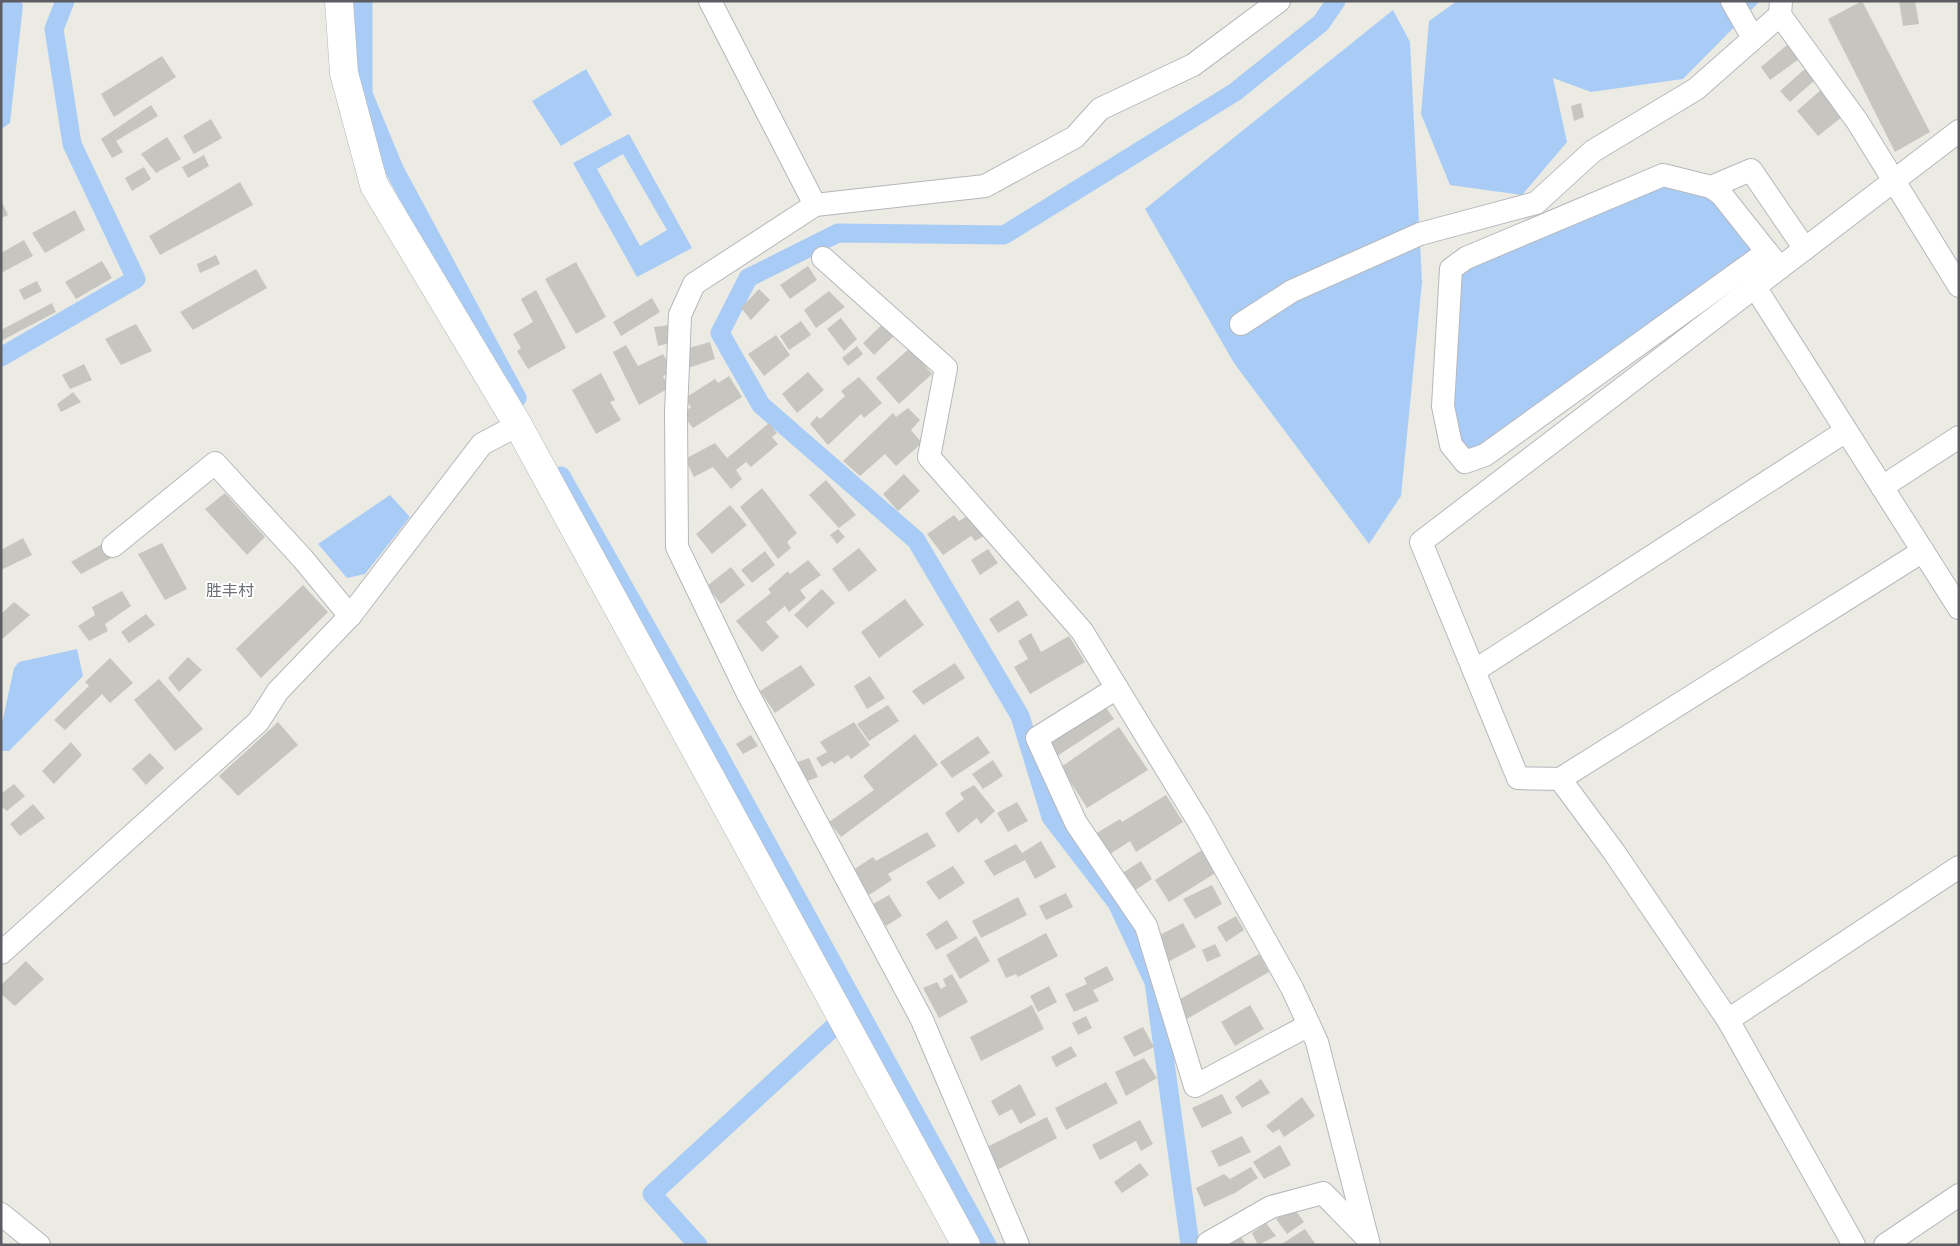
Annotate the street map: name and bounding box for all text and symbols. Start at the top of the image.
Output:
district label: 胜丰村 [206,581,254,600]

